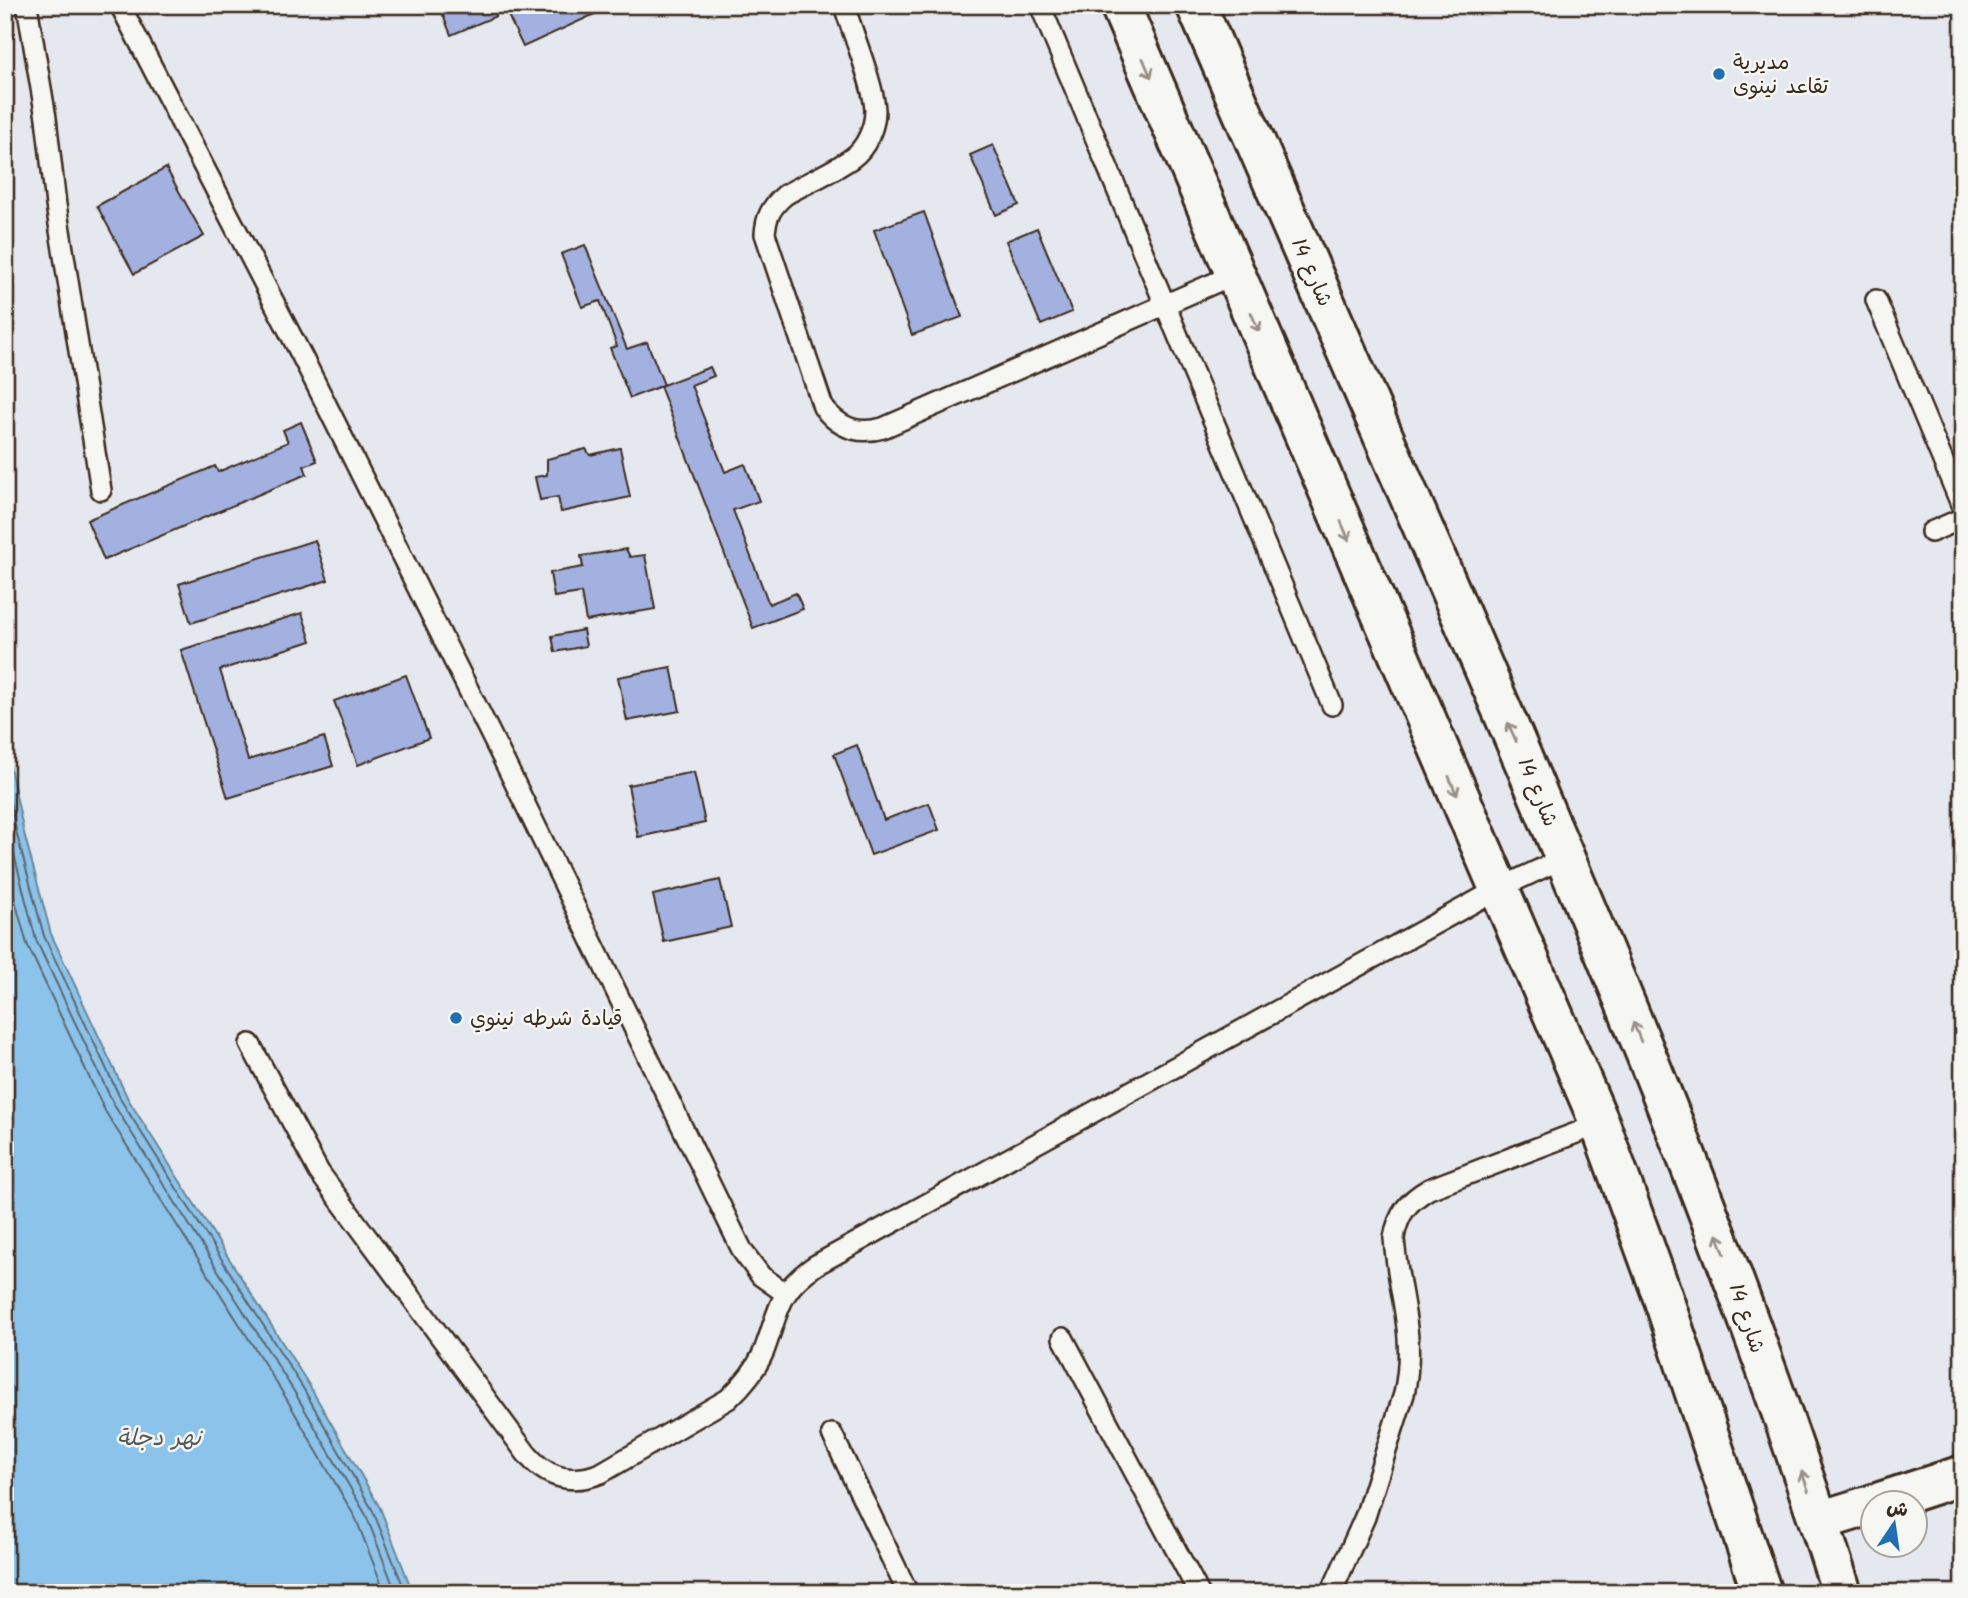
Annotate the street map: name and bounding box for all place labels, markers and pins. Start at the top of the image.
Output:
place label: مديرية تقاعد نينوى [1733,47,1829,104]
marker: مديرية تقاعد نينوى [1711,66,1727,82]
place label: قيادة شرطه نينوي [470,1003,622,1036]
marker: قيادة شرطه نينوي [448,1010,464,1026]

